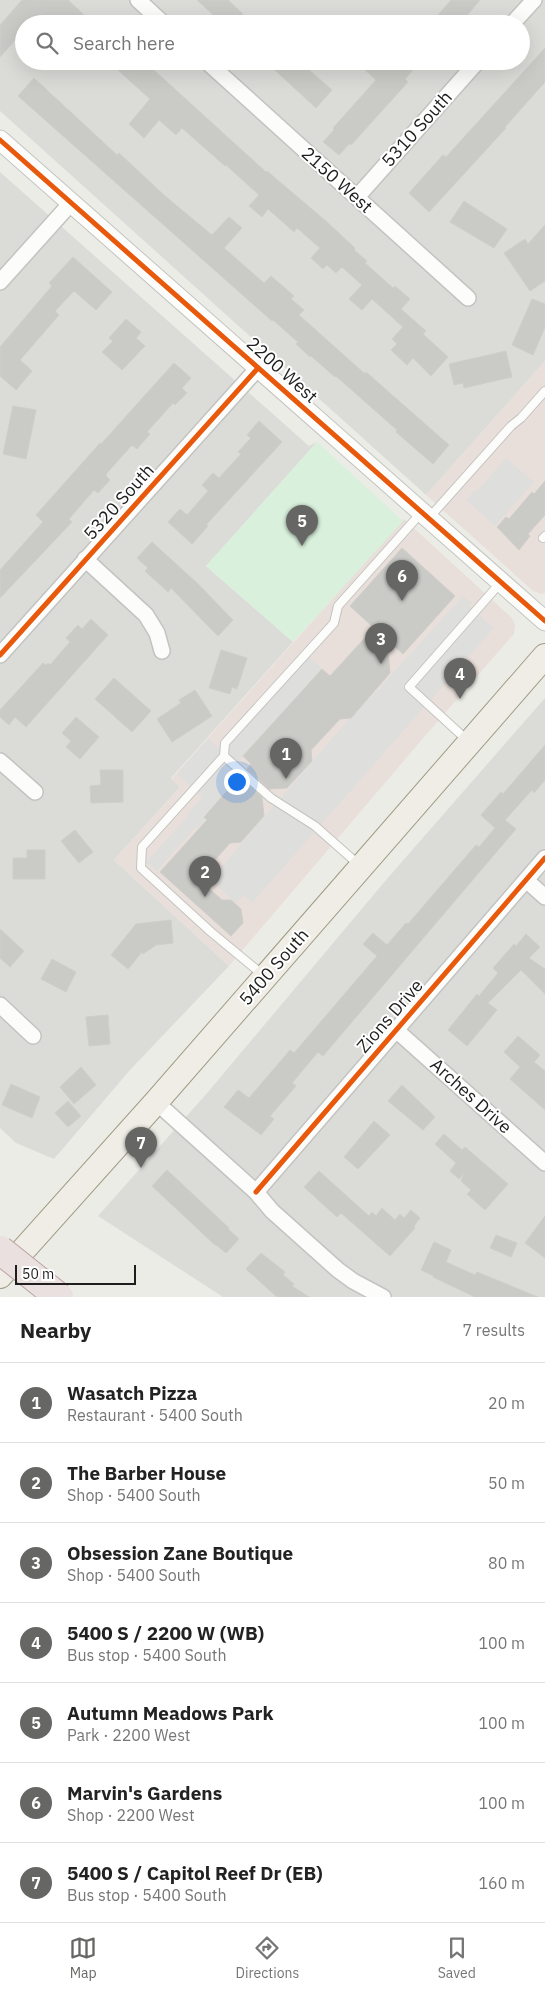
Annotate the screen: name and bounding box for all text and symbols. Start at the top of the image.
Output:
search box [15,15,530,70]
icon: search [33,29,61,57]
text: Search here [73,31,175,55]
street label: 5310 South [376,86,457,172]
street label: 2150 West [297,142,378,218]
street label: 2200 West [242,332,323,408]
street label: 5320 South [78,459,159,545]
pin: 5 [286,505,318,546]
pin: 6 [386,560,418,601]
pin: 3 [365,623,397,664]
pin: 4 [444,658,476,699]
pin: 1 [270,738,302,779]
your location [224,769,250,795]
pin: 2 [189,856,221,897]
street label: 5400 South [234,923,313,1010]
street label: Zions Drive [351,974,428,1057]
street label: Arches Drive [426,1053,517,1138]
pin: 7 [125,1127,157,1168]
scale bar [15,1262,136,1285]
text: 50 m [22,1265,54,1283]
text: Nearby [20,1316,91,1344]
text: 7 results [462,1320,525,1340]
text: Wasatch Pizza [67,1381,197,1405]
text: 1 [31,1393,41,1413]
text: 20 m [488,1393,525,1413]
text: Restaurant · 5400 South [67,1405,243,1425]
text: The Barber House [67,1461,226,1485]
text: 2 [31,1473,41,1493]
text: 50 m [488,1473,525,1493]
text: Shop · 5400 South [67,1485,201,1505]
text: Obsession Zane Boutique [67,1541,293,1565]
text: 3 [31,1553,41,1573]
text: 80 m [488,1553,525,1573]
text: Shop · 5400 South [67,1565,201,1585]
text: 5400 S / 2200 W (WB) [67,1621,264,1645]
text: 4 [31,1633,41,1653]
text: 100 m [478,1633,525,1653]
text: Bus stop · 5400 South [67,1645,227,1665]
text: Autumn Meadows Park [67,1701,273,1725]
text: 5 [31,1713,41,1733]
text: 100 m [478,1713,525,1733]
text: Park · 2200 West [67,1725,190,1745]
text: Marvin's Gardens [67,1781,222,1805]
text: 6 [31,1793,41,1813]
text: 100 m [478,1793,525,1813]
text: Shop · 2200 West [67,1805,195,1825]
text: 5400 S / Capitol Reef Dr (EB) [67,1861,323,1885]
text: 7 [31,1873,41,1893]
text: 160 m [478,1873,525,1893]
text: Bus stop · 5400 South [67,1885,227,1905]
tab: Map [69,1934,97,1982]
tab: Directions [236,1934,299,1982]
tab: Saved [438,1934,476,1982]

